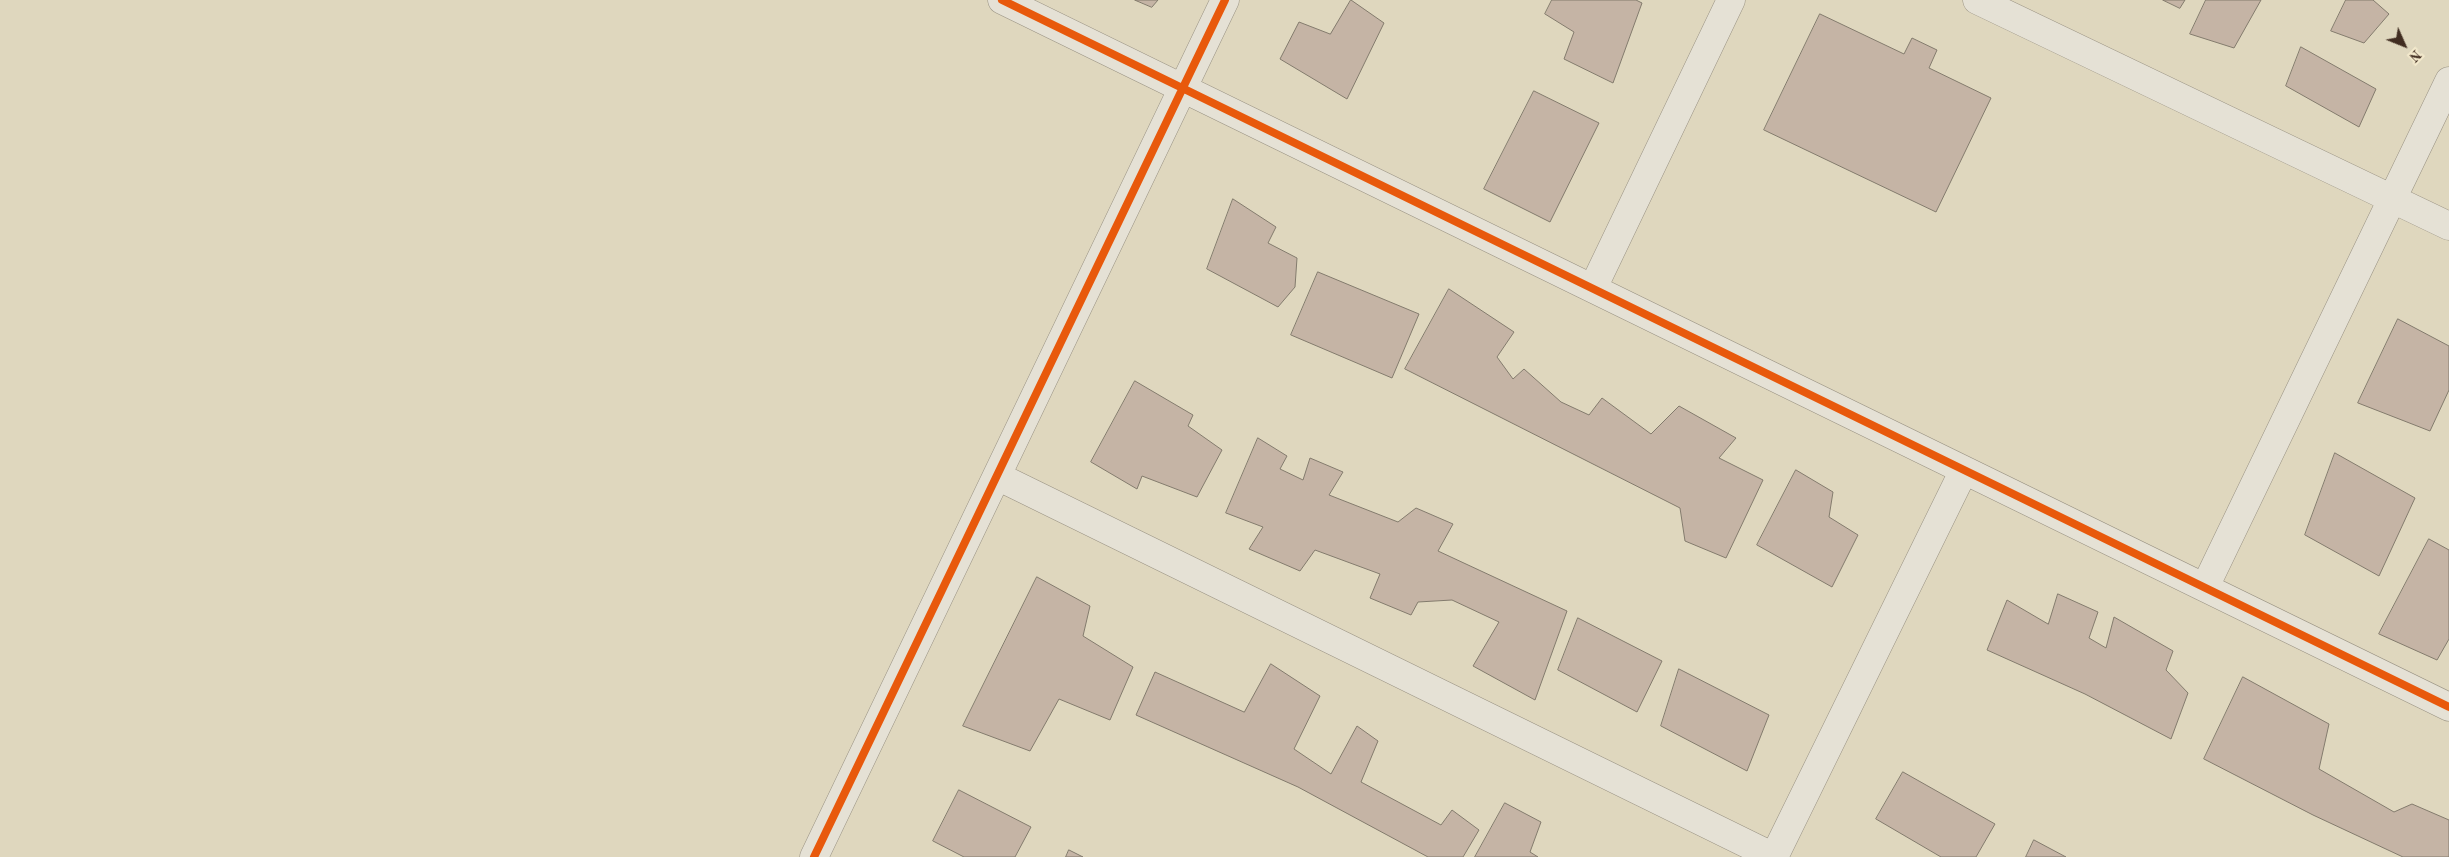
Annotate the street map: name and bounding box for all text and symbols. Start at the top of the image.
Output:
north arrow [2379,20,2429,70]
text: N [2406,47,2424,64]

